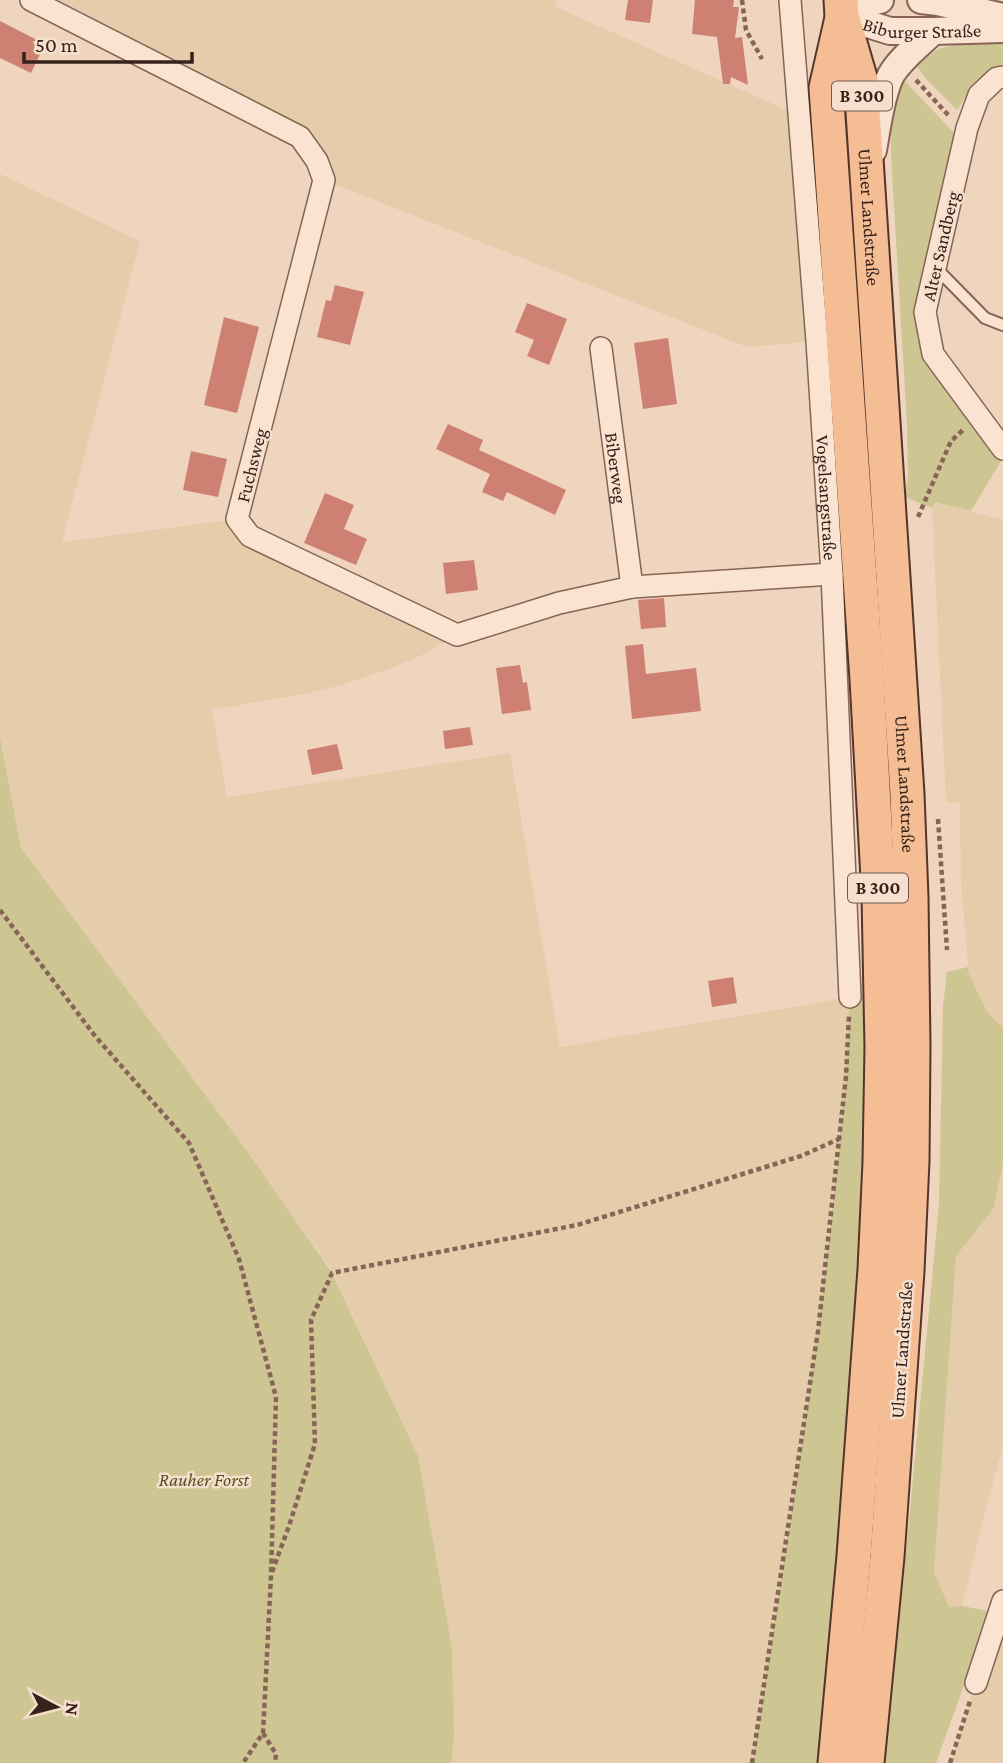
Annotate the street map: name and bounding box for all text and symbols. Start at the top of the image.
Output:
street label: Biburger Straße [860,13,981,42]
scale bar [24,21,192,65]
text: 50 m [35,33,78,57]
road number: B 300 [832,82,892,110]
street label: Ulmer Landstraße [854,148,884,286]
street label: Alter Sandberg [918,189,963,303]
street label: Fuchsweg [232,426,271,504]
street label: Biberweg [601,431,631,505]
street label: Vogelsangstraße [812,434,841,561]
street label: Ulmer Landstraße [891,714,919,853]
road number: B 300 [848,874,908,903]
street label: Ulmer Landstraße [886,1281,917,1419]
park label: Rauher Forst [159,1469,250,1490]
north arrow [21,1672,91,1742]
text: N [61,1701,84,1717]

